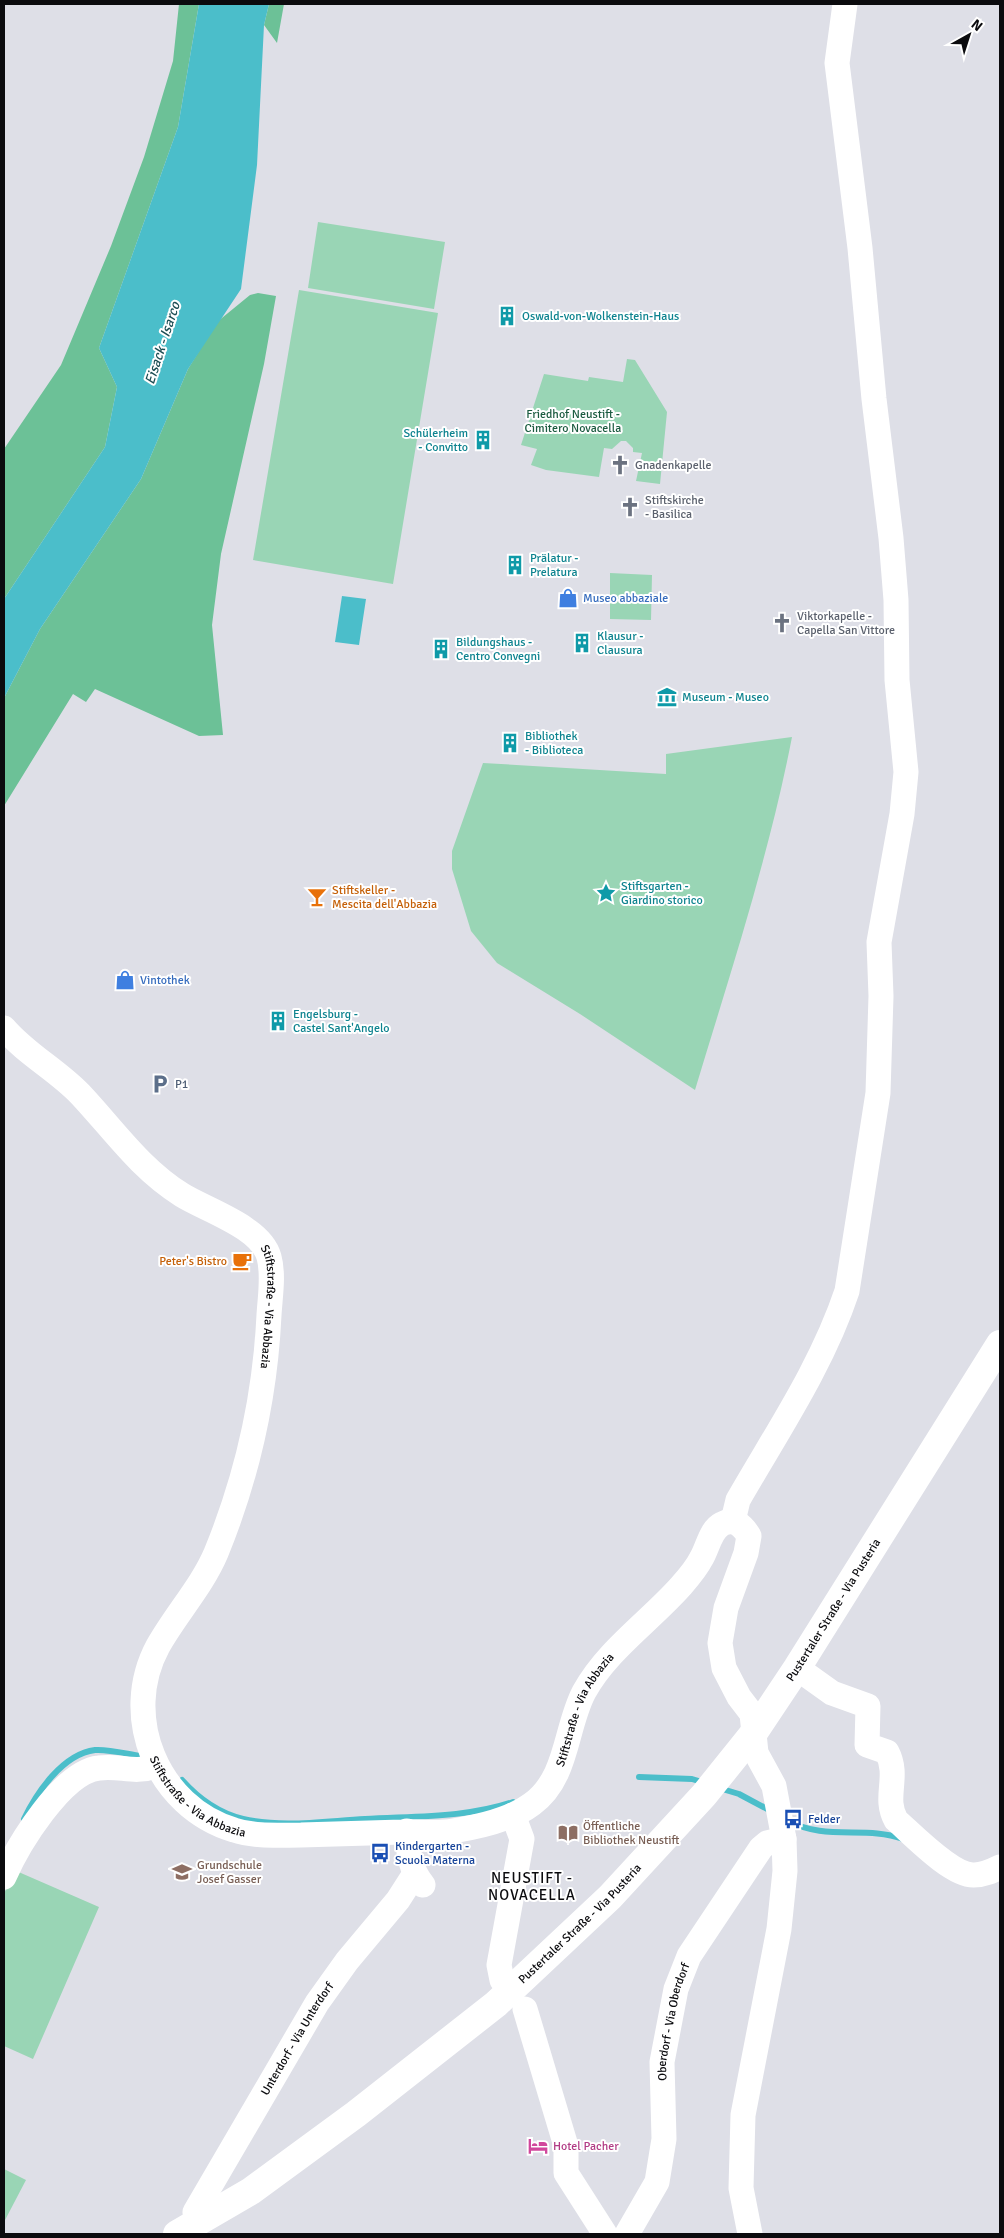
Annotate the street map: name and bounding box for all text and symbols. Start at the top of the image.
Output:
north arrow [944,10,994,60]
text: N [968,16,986,35]
water label: Eisack - Isarco [141,299,184,386]
building icon: Oswald-von-Wolkenstein-Haus [496,305,518,327]
place label: Oswald-von-Wolkenstein-Haus [522,309,679,324]
park label: Friedhof Neustift - Cimitero Novacella [525,407,621,436]
place label: Schülerheim - Convitto [403,426,468,455]
building icon: Schülerheim - Convitto [472,429,494,451]
church icon: Gnadenkapelle [609,454,631,476]
place label: Gnadenkapelle [635,458,711,473]
place label: Stiftskirche - Basilica [645,493,704,522]
church icon: Stiftskirche - Basilica [619,496,641,518]
place label: Prälatur - Prelatura [530,551,579,580]
building icon: Prälatur - Prelatura [504,554,526,576]
shop icon: Museo abbaziale [557,587,579,609]
place label: Museo abbaziale [583,591,668,606]
place label: Viktorkapelle - Capella San Vittore [797,609,895,638]
church icon: Viktorkapelle - Capella San Vittore [771,612,793,634]
place label: Klausur - Clausura [597,629,643,658]
building icon: Klausur - Clausura [571,632,593,654]
place label: Bildungshaus - Centro Convegni [456,635,540,664]
building icon: Bildungshaus - Centro Convegni [430,638,452,660]
museum icon: Museum - Museo [656,686,678,708]
place label: Museum - Museo [682,690,769,705]
place label: Bibliothek - Biblioteca [525,729,583,758]
building icon: Bibliothek - Biblioteca [499,732,521,754]
place label: Stiftsgarten - Giardino storico [621,879,703,908]
place icon: Stiftsgarten - Giardino storico [595,882,617,904]
place label: Stiftskeller - Mescita dell'Abbazia [332,883,437,912]
bar icon: Stiftskeller - Mescita dell'Abbazia [306,886,328,908]
shop icon: Vintothek [114,969,136,991]
place label: Vintothek [140,973,190,988]
place label: Engelsburg - Castel Sant'Angelo [293,1007,390,1036]
building icon: Engelsburg - Castel Sant'Angelo [267,1010,289,1032]
parking icon: P1 [149,1073,171,1095]
place label: P1 [175,1077,188,1092]
street label: Stiftstraße - Via Abbazia [257,1242,278,1370]
cafe icon: Peter's Bistro [231,1250,253,1272]
place label: Peter's Bistro [159,1254,227,1269]
street label: Pustertaler Straße - Via Pusteria [783,1536,884,1684]
street label: Stiftstraße - Via Abbazia [553,1650,617,1769]
street label: Stiftstraße - Via Abbazia [146,1754,247,1841]
bus stop icon: Felder [782,1808,804,1830]
place label: Felder [808,1812,841,1827]
place label: Öffentliche Bibliothek Neustift [583,1819,680,1848]
library icon: Öffentliche Bibliothek Neustift [557,1822,579,1844]
place label: Kindergarten - Scuola Materna [395,1839,475,1868]
bus stop icon: Kindergarten - Scuola Materna [369,1842,391,1864]
place label: Grundschule Josef Gasser [197,1858,262,1887]
school or university icon: Grundschule Josef Gasser [171,1861,193,1883]
street label: Pustertaler Straße - Via Pusteria [515,1861,645,1987]
district label: NEUSTIFT - NOVACELLA [488,1869,576,1904]
street label: Oberdorf - Via Oberdorf [655,1960,694,2081]
street label: Unterdorf - Via Unterdorf [258,1979,338,2098]
hotel icon: Hotel Pacher [527,2135,549,2157]
place label: Hotel Pacher [553,2139,619,2154]

